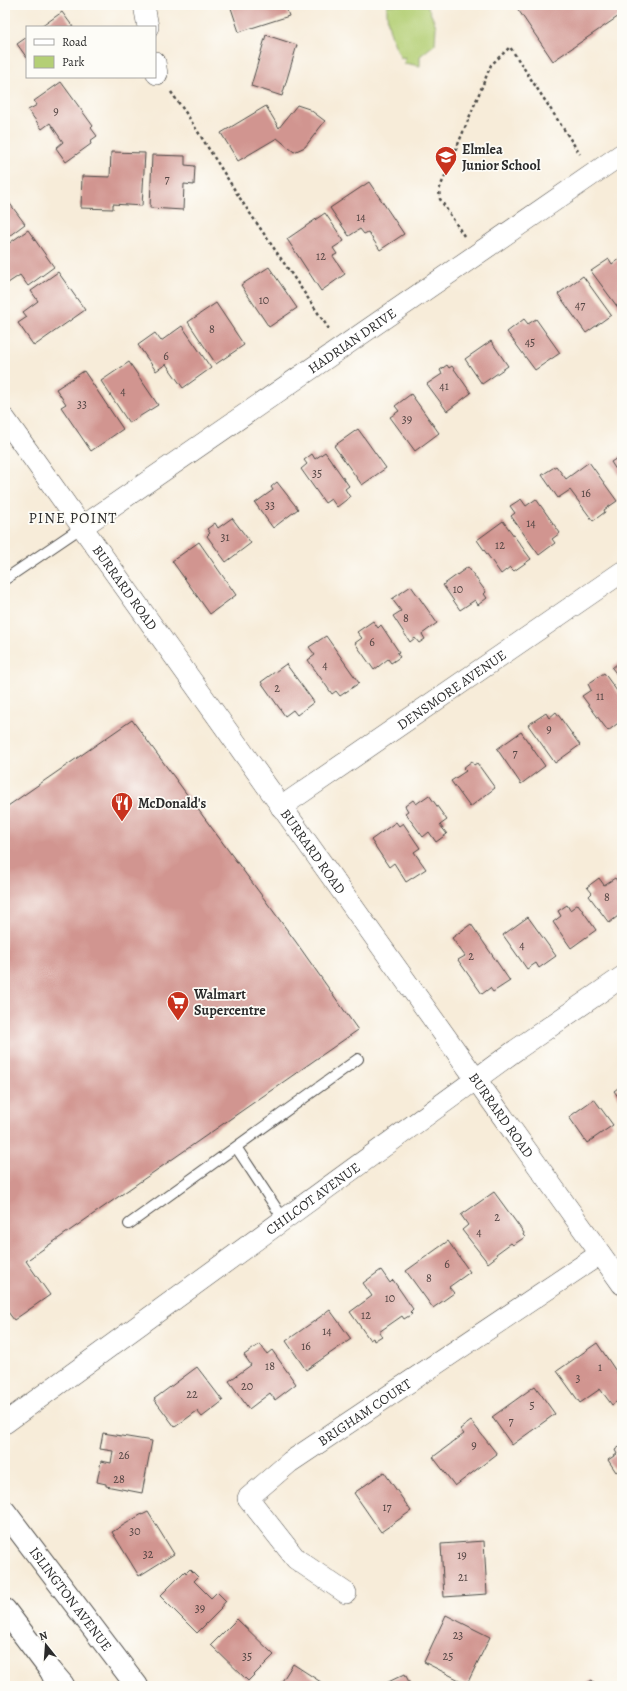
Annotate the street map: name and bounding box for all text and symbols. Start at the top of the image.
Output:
legend [26,26,156,78]
text: Road [62,34,88,50]
text: Park [62,54,85,70]
house number: 9 [53,103,59,119]
place label: Elmlea Junior School [462,140,541,175]
school or university icon: Elmlea Junior School [433,144,459,177]
house number: 7 [164,171,170,187]
house number: 14 [356,209,366,225]
house number: 12 [316,248,326,264]
house number: 10 [259,292,269,308]
house number: 47 [575,297,586,313]
street label: HADRIAN DRIVE [304,303,400,378]
house number: 8 [209,321,215,337]
house number: 45 [525,334,535,350]
house number: 6 [163,348,169,364]
house number: 41 [439,378,449,394]
house number: 4 [120,383,126,399]
house number: 33 [77,396,87,412]
house number: 39 [402,411,412,427]
house number: 35 [312,465,322,481]
house number: 16 [581,485,591,501]
house number: 33 [265,497,275,513]
district label: PINE POINT [28,508,118,528]
house number: 14 [526,515,536,531]
house number: 31 [220,529,230,545]
house number: 12 [495,537,505,553]
street label: BURRARD ROAD [88,541,162,634]
house number: 10 [453,581,463,597]
house number: 8 [403,610,409,626]
house number: 6 [369,634,375,650]
street label: DENSMORE AVENUE [393,645,510,734]
house number: 4 [322,657,328,673]
house number: 2 [274,680,280,696]
house number: 11 [596,688,604,704]
house number: 9 [546,721,552,737]
house number: 7 [512,745,518,761]
restaurant icon: McDonald's [109,790,135,823]
place label: McDonald's [138,794,206,813]
street label: BURRARD ROAD [276,805,350,898]
house number: 8 [604,889,610,905]
house number: 4 [519,937,525,953]
house number: 2 [468,948,474,964]
place label: Walmart Supercentre [193,985,266,1020]
supermarket icon: Walmart Supercentre [165,989,191,1022]
street label: BURRARD ROAD [465,1069,538,1162]
street label: CHILCOT AVENUE [262,1158,364,1239]
house number: 2 [494,1209,500,1225]
house number: 4 [476,1224,482,1240]
house number: 6 [444,1256,450,1272]
house number: 8 [426,1270,432,1286]
house number: 10 [385,1290,395,1306]
house number: 12 [361,1307,371,1323]
house number: 14 [322,1323,332,1339]
house number: 16 [301,1338,311,1354]
house number: 18 [265,1358,275,1374]
house number: 1 [598,1359,602,1375]
house number: 3 [576,1370,581,1386]
street label: BRIGHAM COURT [314,1374,415,1450]
house number: 20 [241,1378,253,1394]
house number: 22 [186,1386,198,1402]
house number: 5 [529,1397,535,1413]
house number: 7 [508,1413,514,1429]
house number: 9 [471,1437,477,1453]
house number: 26 [118,1447,130,1463]
house number: 28 [113,1471,125,1487]
house number: 17 [382,1499,393,1515]
house number: 30 [129,1523,141,1539]
street label: ISLINGTON AVENUE [26,1544,116,1654]
house number: 32 [143,1546,154,1562]
house number: 19 [457,1547,467,1563]
house number: 21 [458,1569,468,1585]
house number: 39 [195,1600,205,1616]
north arrow [26,1625,66,1665]
house number: 23 [453,1627,463,1643]
house number: 35 [242,1648,252,1664]
house number: 25 [443,1648,453,1664]

